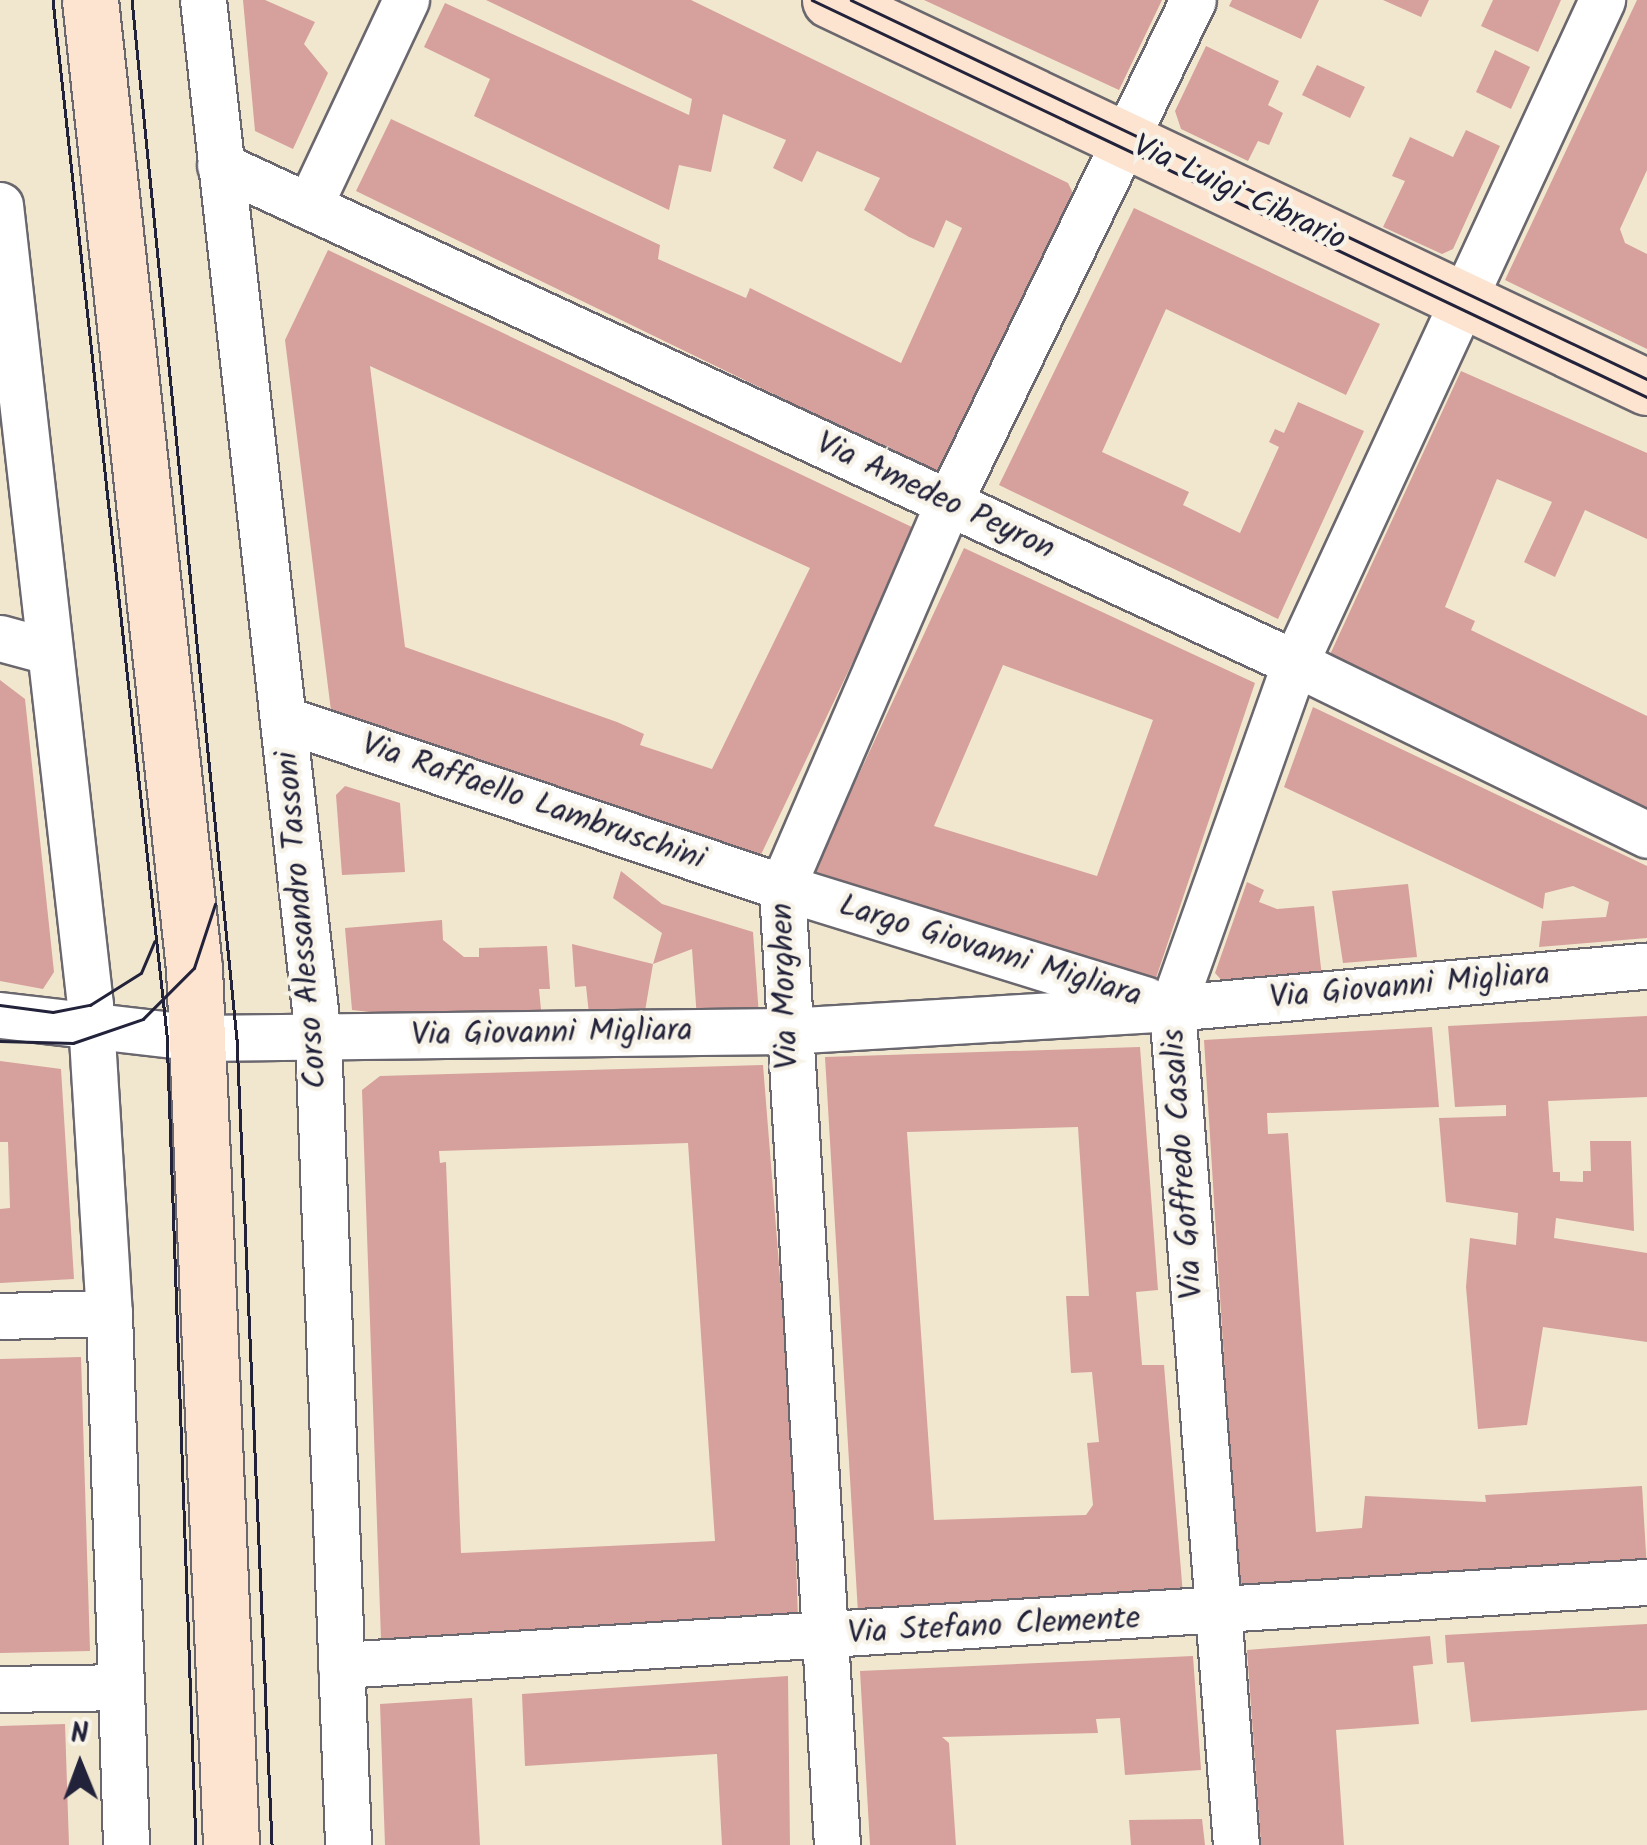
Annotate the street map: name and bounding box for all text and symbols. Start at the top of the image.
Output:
street label: Via Luigi Cibrario [1126,128,1352,260]
street label: Via Amedeo Peyron [810,425,1060,569]
street label: Via Raffaello Lambruschini [356,726,710,880]
street label: Corso Alessandro Tassoni [269,750,337,1090]
street label: Largo Giovanni Migliara [834,888,1146,1016]
street label: Via Morghen [764,902,808,1070]
street label: Via Giovanni Migliara [1268,956,1552,1018]
street label: Via Giovanni Migliara [411,1012,693,1056]
street label: Via Goffredo Casalis [1155,1028,1213,1300]
street label: Via Stefano Clemente [847,1600,1141,1654]
text: N [70,1712,89,1757]
north arrow [30,1715,130,1815]

